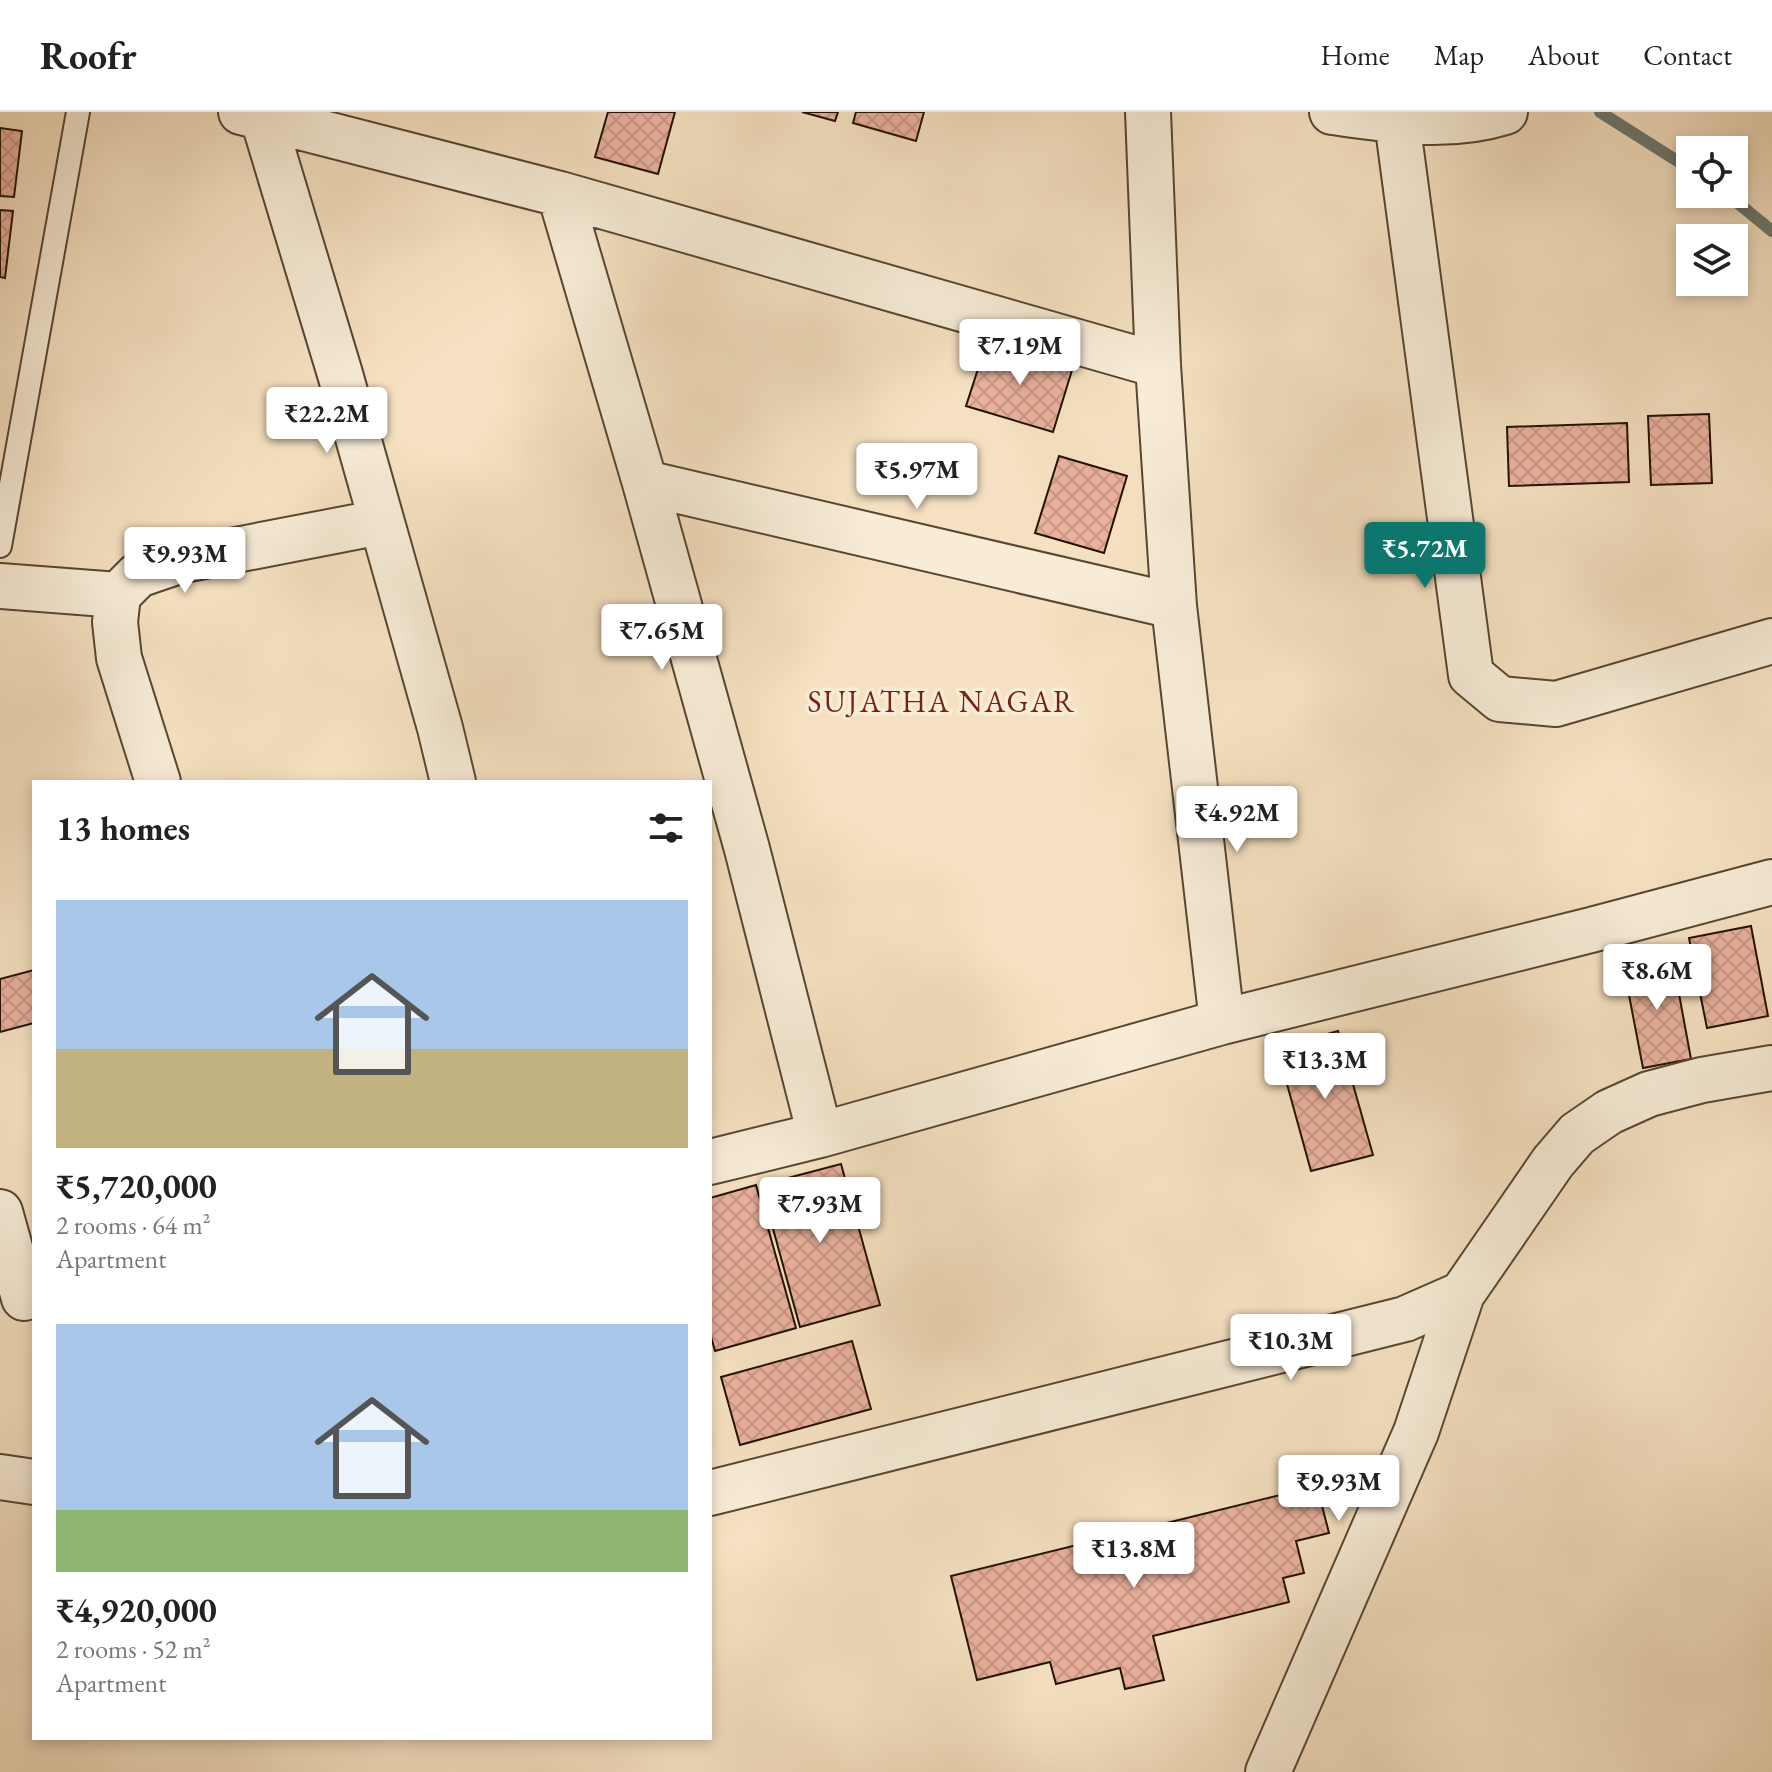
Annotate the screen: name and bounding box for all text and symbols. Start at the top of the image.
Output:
text: Roofr [40,31,137,80]
text: Home [1320,37,1390,73]
text: Map [1434,37,1484,73]
text: About [1528,37,1599,73]
text: Contact [1643,37,1732,73]
map controls [1676,136,1748,296]
button: locate [1676,136,1748,208]
button: layers [1676,224,1748,296]
pin: ₹7.19M [955,319,1085,387]
text: ₹7.19M [977,328,1063,362]
pin: ₹22.2M [262,387,392,455]
text: ₹22.2M [284,396,370,430]
pin: ₹5.97M [852,443,982,511]
text: ₹5.97M [874,452,960,486]
pin: ₹5.72M [1360,522,1490,590]
pin: ₹9.93M [120,527,250,595]
text: ₹5.72M [1382,531,1468,565]
text: ₹9.93M [142,536,228,570]
pin: ₹7.65M [597,604,727,672]
text: ₹7.65M [619,613,705,647]
district label: SUJATHA NAGAR [808,682,1077,721]
pin: ₹4.92M [1172,786,1302,854]
text: ₹4.92M [1194,795,1280,829]
text: 13 homes [56,806,190,850]
icon: filters [644,806,688,850]
pin: ₹8.6M [1601,944,1713,1012]
icon: home [300,952,444,1096]
text: ₹8.6M [1621,953,1693,987]
pin: ₹13.3M [1260,1033,1390,1101]
text: ₹13.3M [1282,1042,1368,1076]
text: ₹5,720,000 [56,1164,217,1208]
pin: ₹7.93M [755,1177,885,1245]
text: ₹7.93M [777,1186,863,1220]
text: 2 rooms · 64 m² [56,1208,211,1242]
text: Apartment [56,1242,166,1276]
pin: ₹10.3M [1226,1314,1356,1382]
text: ₹10.3M [1248,1323,1334,1357]
icon: home [300,1376,444,1520]
pin: ₹9.93M [1274,1455,1404,1523]
text: ₹9.93M [1296,1464,1382,1498]
pin: ₹13.8M [1069,1522,1199,1590]
text: ₹13.8M [1091,1531,1177,1565]
text: ₹4,920,000 [56,1588,217,1632]
text: 2 rooms · 52 m² [56,1632,211,1666]
text: Apartment [56,1666,166,1700]

